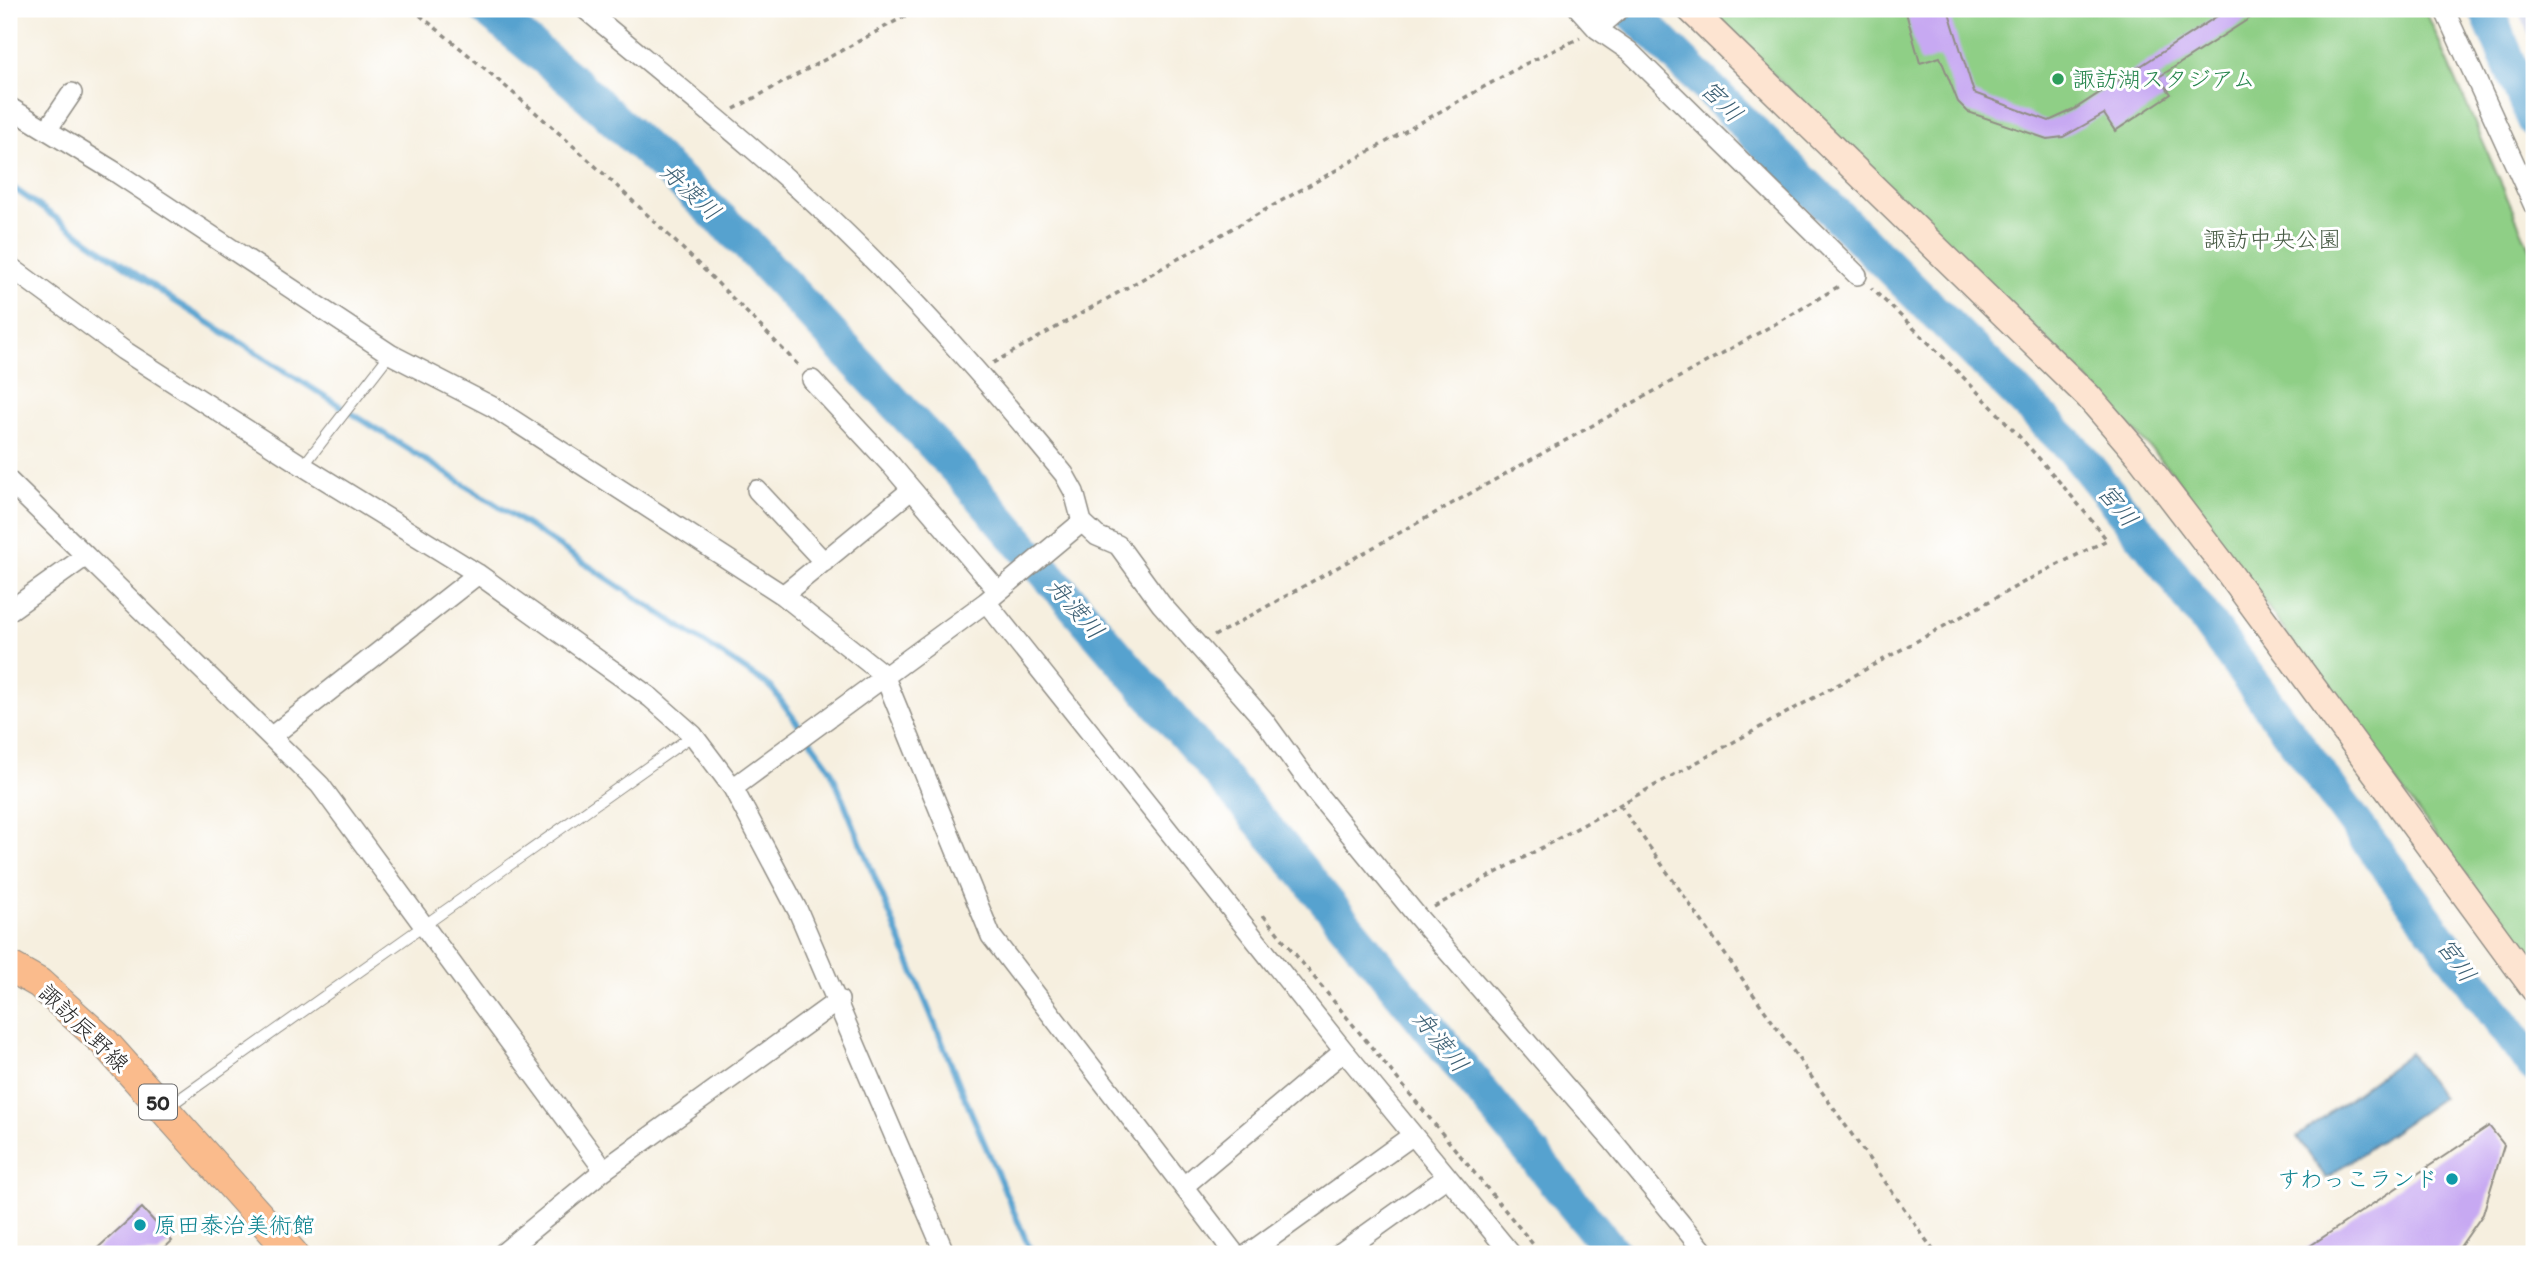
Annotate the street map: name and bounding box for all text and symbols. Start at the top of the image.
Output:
place label: 諏訪湖スタジアム [2072,65,2256,93]
marker: 諏訪湖スタジアム [2050,71,2066,87]
water label: 宮川 [1695,74,1749,128]
water label: 舟渡川 [655,156,727,226]
park label: 諏訪中央公園 [2203,225,2341,253]
water label: 宮川 [2092,477,2144,533]
water label: 舟渡川 [1041,571,1111,645]
water label: 宮川 [2431,932,2483,988]
street label: 諏訪辰野線 [33,978,135,1078]
water label: 舟渡川 [1407,1004,1475,1078]
road number: 50 [139,1084,177,1120]
place label: すわっこランド [2277,1165,2438,1193]
marker: すわっこランド [2444,1171,2460,1187]
place label: 原田泰治美術館 [154,1211,315,1239]
marker: 原田泰治美術館 [132,1217,148,1233]

